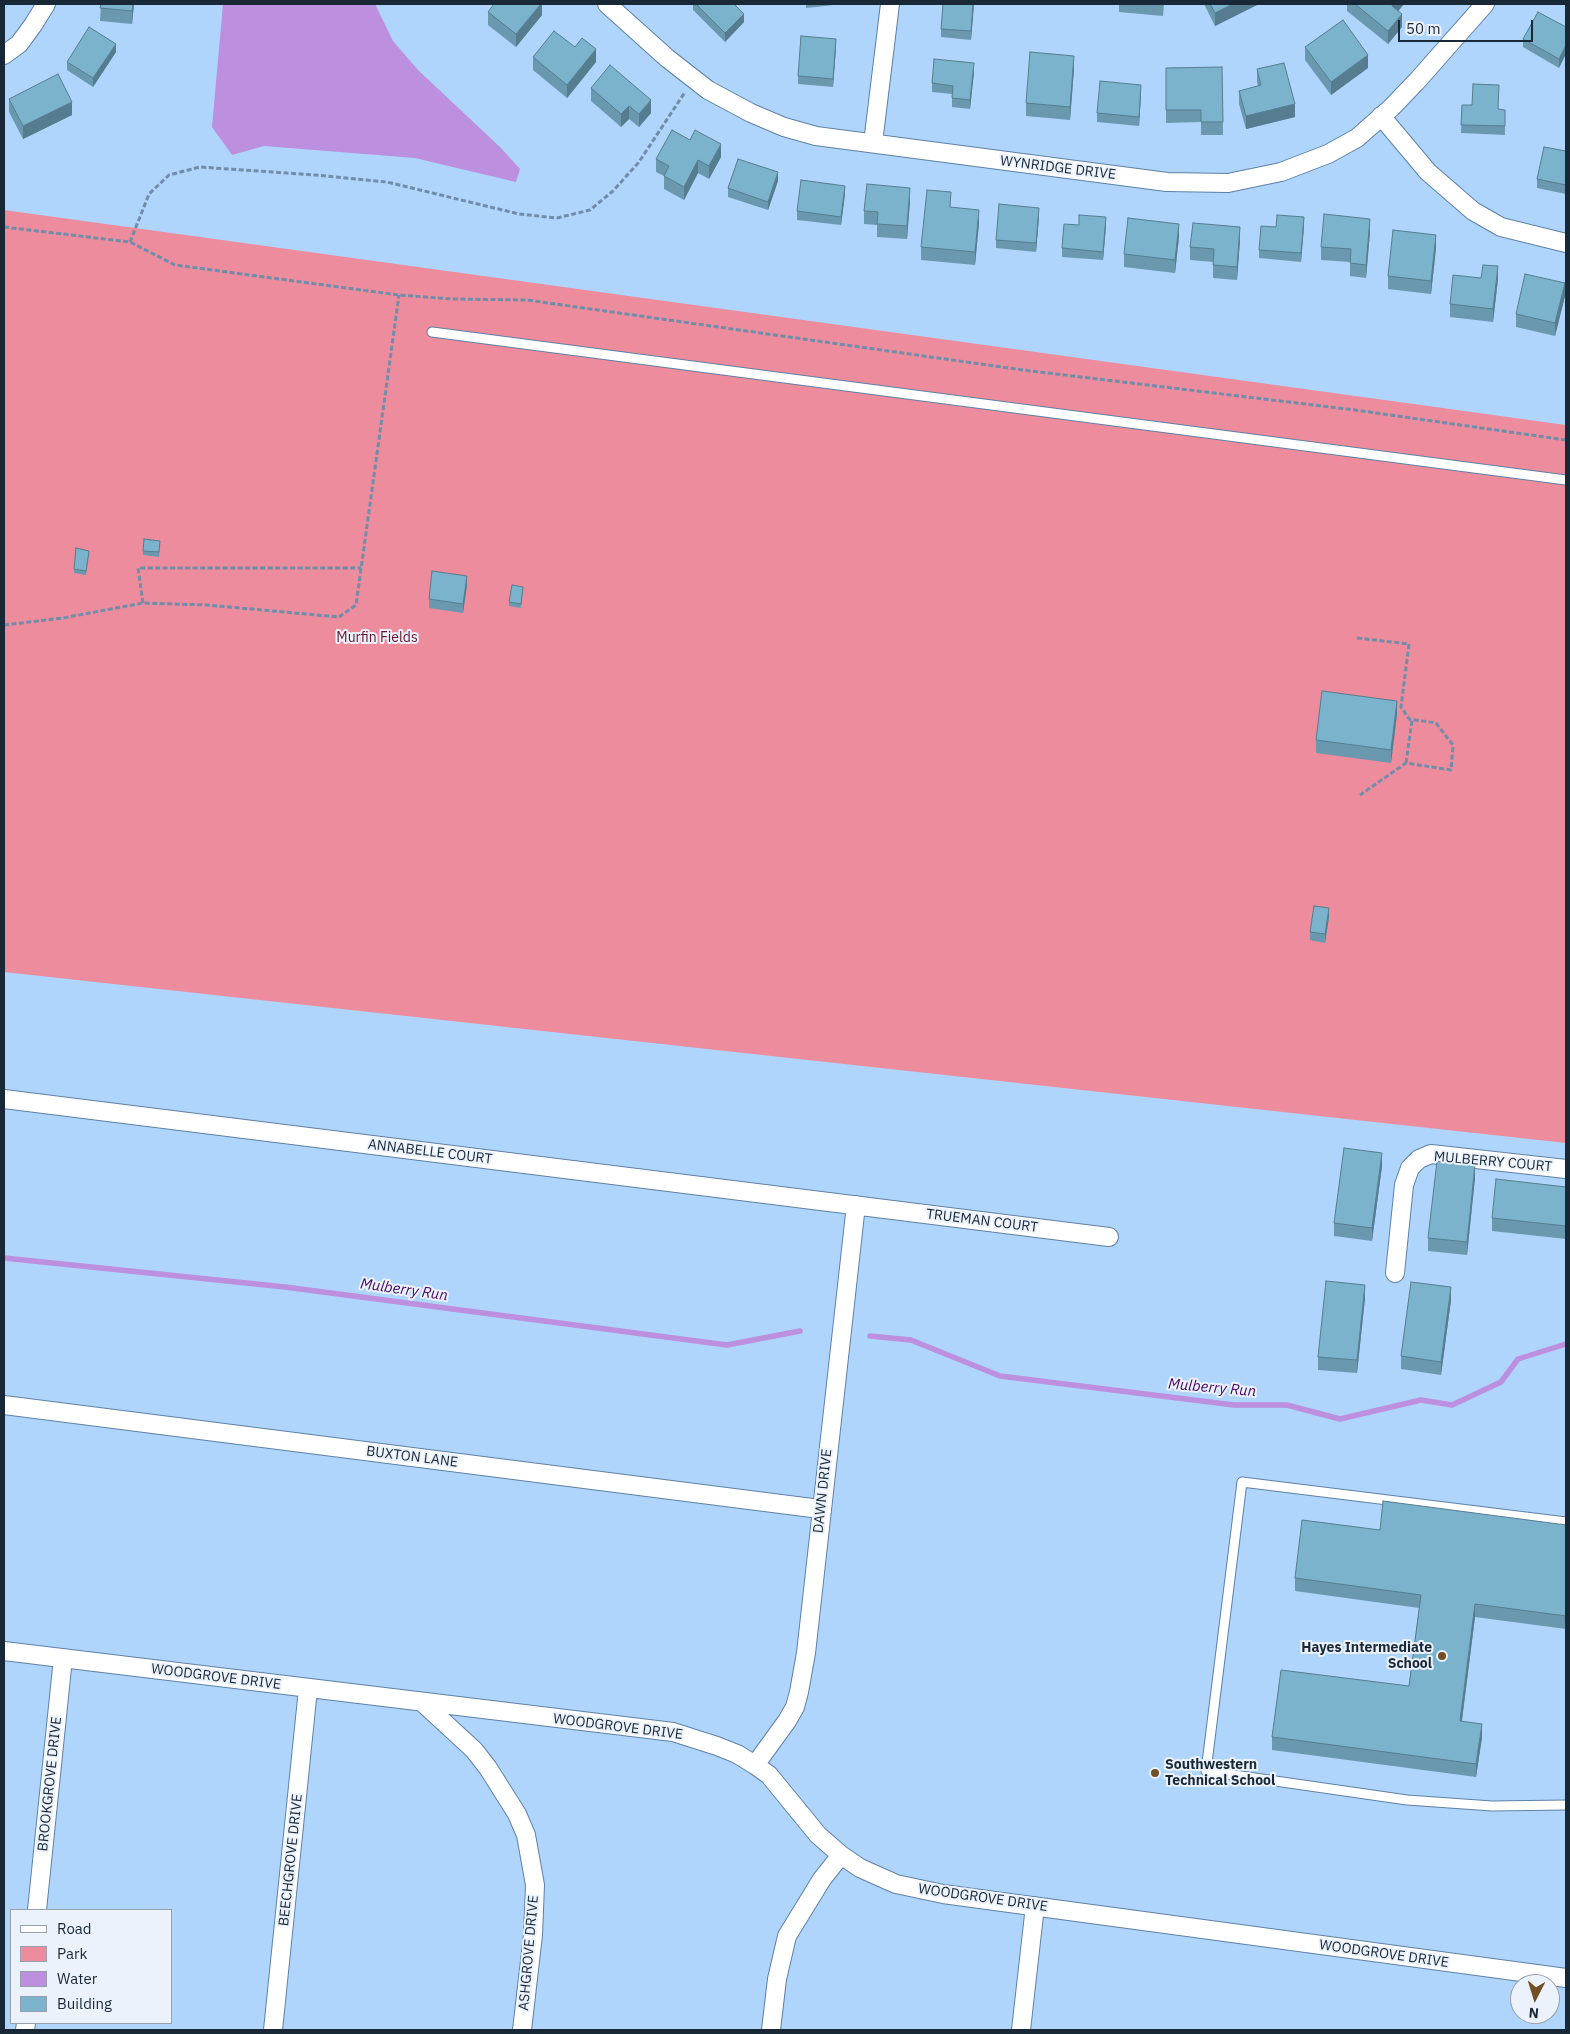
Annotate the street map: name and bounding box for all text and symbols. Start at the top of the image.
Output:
scale bar [1400,10,1535,42]
text: 50 m [1406,19,1441,38]
street label: WYNRIDGE DRIVE [999,153,1117,183]
park label: Murfin Fields [336,630,418,646]
street label: ANNABELLE COURT [367,1136,493,1168]
street label: MULBERRY COURT [1433,1148,1553,1176]
street label: TRUEMAN COURT [925,1206,1039,1236]
water label: Mulberry Run [359,1275,449,1305]
water label: Mulberry Run [1167,1375,1257,1401]
street label: BUXTON LANE [365,1443,459,1471]
street label: DAWN DRIVE [810,1448,836,1534]
place label: Hayes Intermediate School [1301,1640,1432,1672]
marker: Hayes Intermediate School [1436,1650,1448,1662]
street label: WOODGROVE DRIVE [150,1661,282,1693]
street label: WOODGROVE DRIVE [552,1711,684,1743]
street label: BROOKGROVE DRIVE [35,1716,65,1852]
place label: Southwestern Technical School [1165,1757,1275,1790]
marker: Southwestern Technical School [1149,1767,1161,1779]
street label: BEECHGROVE DRIVE [276,1793,306,1927]
street label: WOODGROVE DRIVE [917,1881,1049,1915]
street label: ASHGROVE DRIVE [516,1895,542,2011]
legend [10,1909,172,2024]
text: Road [57,1919,92,1938]
street label: WOODGROVE DRIVE [1318,1937,1450,1971]
text: Park [57,1944,87,1963]
text: Water [57,1969,97,1988]
north arrow [1510,1974,1560,2024]
text: Building [57,1994,112,2013]
text: N [1528,2004,1540,2022]

